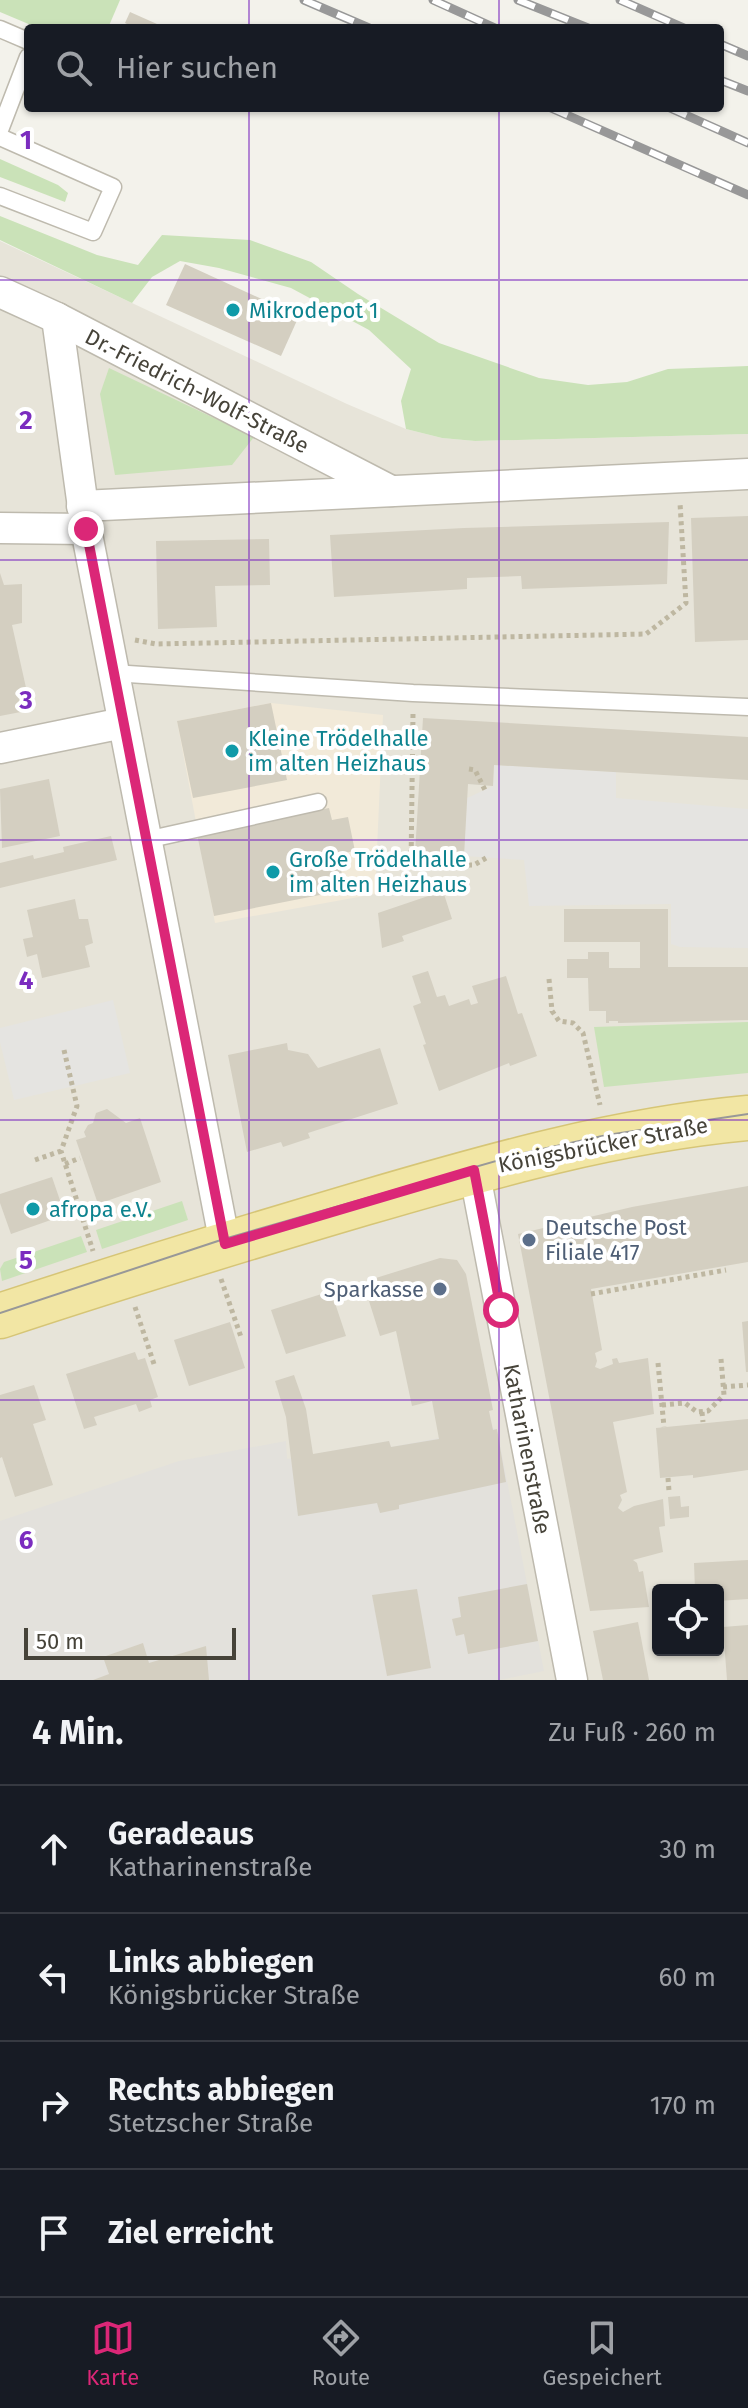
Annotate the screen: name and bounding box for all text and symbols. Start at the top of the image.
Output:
search box [24,24,724,112]
icon: search [52,46,96,90]
text: Hier suchen [116,50,278,86]
text: 1 [20,125,32,156]
place label: Mikrodepot 1 [249,297,379,324]
marker: Mikrodepot 1 [224,301,242,319]
street label: Dr.-Friedrich-Wolf-Straße [81,323,313,459]
text: 2 [19,405,33,436]
route end [68,511,104,547]
text: 3 [18,685,33,716]
place label: Kleine Trödelhalle im alten Heizhaus [248,725,429,777]
marker: Kleine Trödelhalle im alten Heizhaus [223,742,241,760]
place label: Große Trödelhalle im alten Heizhaus [289,846,467,898]
marker: Große Trödelhalle im alten Heizhaus [264,863,282,881]
text: 4 [19,965,34,996]
street label: Königsbrücker Straße [496,1111,710,1179]
place label: afropa e.V. [49,1196,152,1223]
marker: afropa e.V. [24,1200,42,1218]
place label: Deutsche Post Filiale 417 [545,1214,687,1266]
marker: Deutsche Post Filiale 417 [520,1231,538,1249]
text: 5 [19,1245,33,1276]
place label: Sparkasse [324,1276,424,1303]
marker: Sparkasse [431,1280,449,1298]
route start [483,1292,519,1328]
street label: Katharinenstraße [497,1362,557,1536]
text: 6 [19,1525,34,1556]
map controls [652,1584,724,1656]
button: locate [652,1584,724,1656]
scale bar [24,1624,236,1660]
text: 50 m [36,1628,84,1655]
text: 4 Min. [32,1712,123,1753]
text: Zu Fuß · 260 m [548,1717,716,1748]
text: Geradeaus [108,1816,254,1852]
icon: ahead [32,1827,76,1871]
text: 30 m [659,1834,716,1865]
text: Katharinenstraße [108,1852,312,1883]
text: Links abbiegen [108,1944,314,1980]
icon: left [32,1955,76,1999]
text: 60 m [658,1962,716,1993]
text: Königsbrücker Straße [108,1980,360,2011]
text: Rechts abbiegen [108,2072,335,2108]
icon: right [32,2083,76,2127]
text: 170 m [650,2090,716,2121]
text: Stetzscher Straße [108,2108,313,2139]
icon: arrive [32,2211,76,2255]
text: Ziel erreicht [108,2215,273,2251]
tab: Karte [86,2316,139,2391]
tab: Route [312,2316,370,2391]
tab: Gespeichert [542,2316,662,2391]

